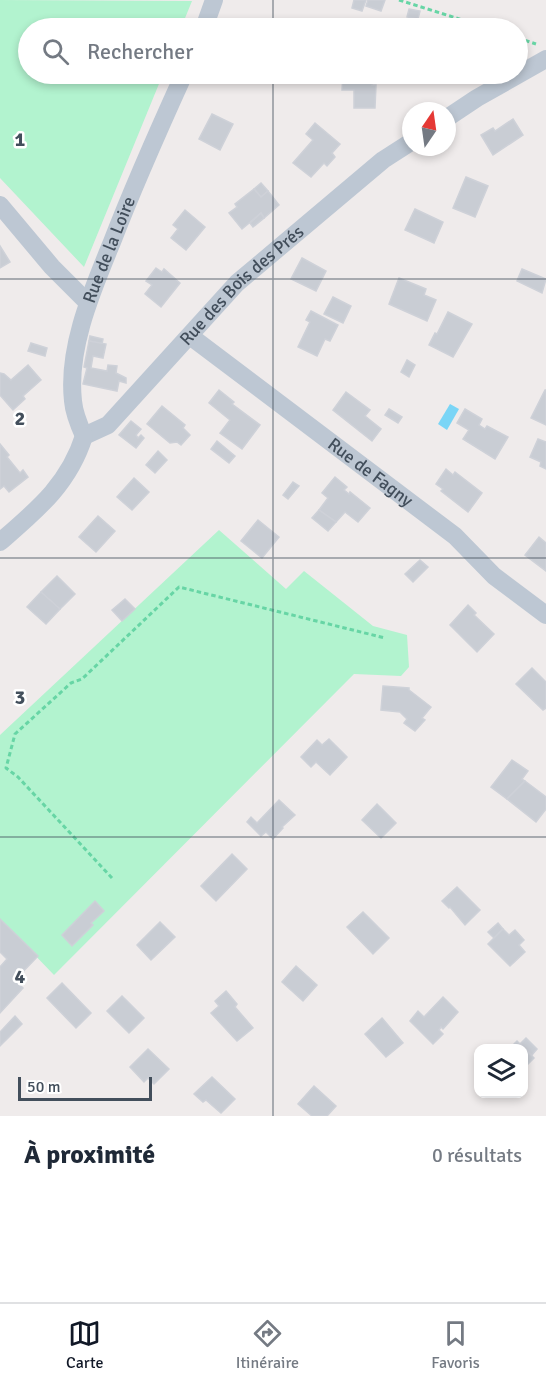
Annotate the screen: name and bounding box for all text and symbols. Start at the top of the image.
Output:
search box [18,18,528,84]
icon: search [39,35,72,68]
text: Rechercher [87,38,193,65]
north arrow [402,102,456,156]
text: 1 [15,127,26,152]
street label: Rue de la Loire [78,193,140,306]
street label: Rue des Bois des Prés [175,220,308,350]
text: 2 [15,406,25,431]
street label: Rue de Fagny [323,433,418,512]
text: 3 [15,685,25,710]
text: 4 [15,964,26,989]
map controls [474,1044,528,1098]
button: layers [474,1044,528,1098]
scale bar [18,1074,152,1102]
text: 50 m [27,1077,61,1097]
text: À proximité [24,1139,155,1171]
text: 0 résultats [432,1143,522,1168]
tab: Carte [66,1317,103,1373]
tab: Itinéraire [236,1317,299,1373]
tab: Favoris [431,1317,480,1373]

